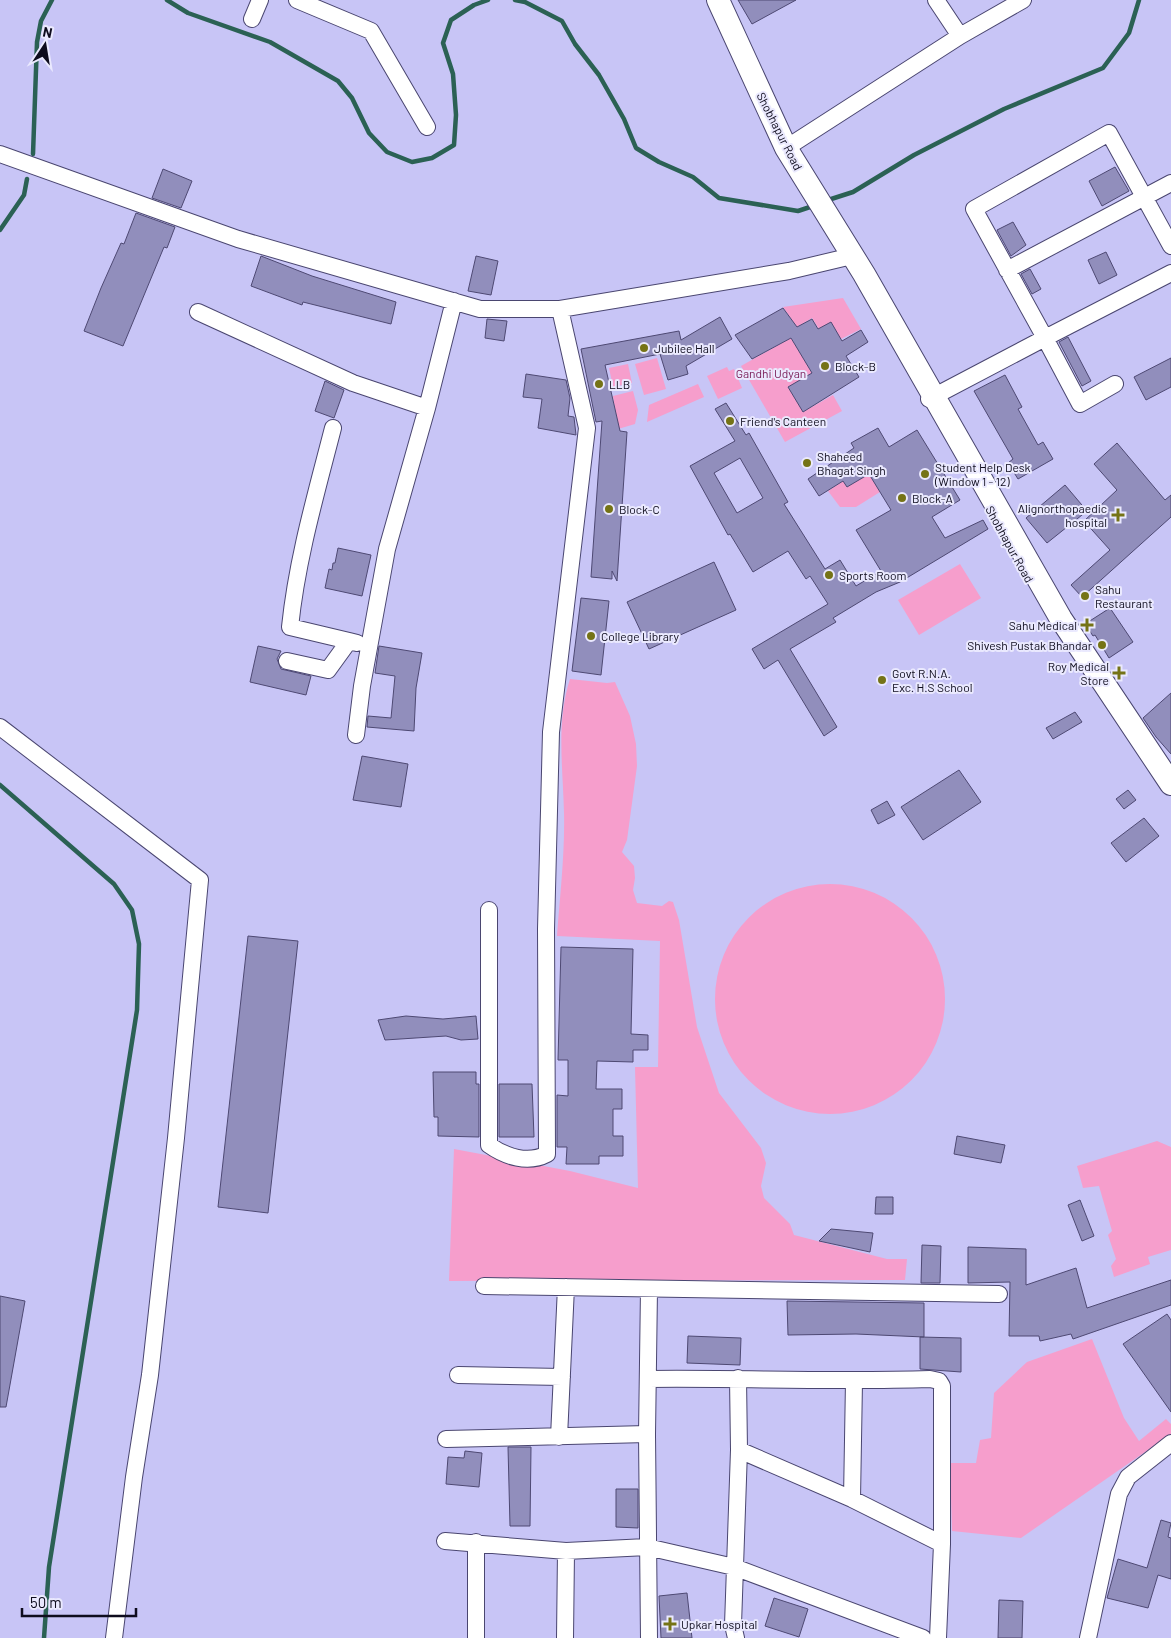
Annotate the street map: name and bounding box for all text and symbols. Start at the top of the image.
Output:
north arrow [20,20,70,70]
text: N [41,23,54,41]
street label: Shobhapur Road [754,90,806,172]
place label: Jubilee Hall [654,341,714,355]
marker: Jubilee Hall [638,342,650,354]
place label: Block-B [835,359,876,373]
marker: Block-B [819,360,831,372]
park label: Gandhi Udyan [736,366,806,380]
place label: LLB [609,377,630,391]
marker: LLB [593,378,605,390]
place label: Friend's Canteen [740,414,826,428]
marker: Friend's Canteen [724,415,736,427]
place label: Shaheed Bhagat Singh [817,449,886,477]
marker: Shaheed Bhagat Singh [801,457,813,469]
place label: Student Help Desk (Window 1 - 12) [934,460,1031,488]
marker: Student Help Desk (Window 1 - 12) [919,468,931,480]
place label: Block-A [912,491,953,505]
marker: Block-A [896,492,908,504]
place label: Alignorthopaedic hospital [1018,501,1107,529]
place label: Block-C [619,502,660,516]
marker: Block-C [603,503,615,515]
street label: Shobhapur Road [983,503,1037,585]
marker: Alignorthopaedic hospital [1111,508,1125,522]
place label: Sports Room [839,568,907,582]
marker: Sports Room [823,569,835,581]
place label: Sahu Restaurant [1095,582,1153,610]
marker: Sahu Restaurant [1079,590,1091,602]
place label: Sahu Medical [1009,618,1077,632]
marker: Sahu Medical [1081,619,1093,631]
place label: College Library [601,629,680,643]
marker: College Library [585,630,597,642]
place label: Shivesh Pustak Bhandar [967,638,1093,652]
marker: Shivesh Pustak Bhandar [1096,639,1108,651]
place label: Roy Medical Store [1048,659,1109,687]
place label: Govt R.N.A. Exc. H.S School [892,666,972,694]
marker: Roy Medical Store [1113,667,1125,679]
marker: Govt R.N.A. Exc. H.S School [876,674,888,686]
scale bar [22,1586,136,1618]
text: 50 m [30,1593,62,1611]
marker: Upkar Hospital [663,1617,677,1631]
place label: Upkar Hospital [681,1617,757,1631]

